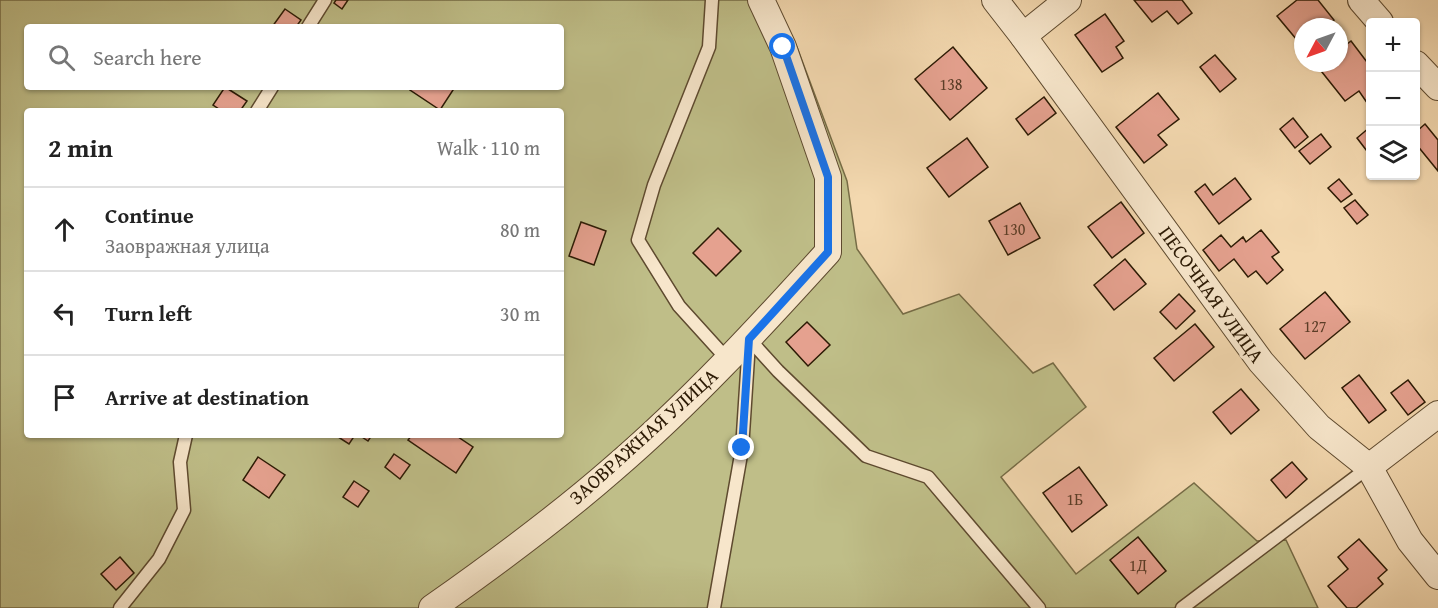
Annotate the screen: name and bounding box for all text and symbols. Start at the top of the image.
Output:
north arrow [1294,18,1348,72]
map controls [1366,18,1420,180]
button: + [1366,18,1420,72]
search box [24,24,564,90]
route start [769,33,795,59]
icon: search [45,41,78,74]
text: Search here [93,41,202,73]
house number: 138 [939,72,963,96]
button: − [1366,72,1420,126]
button: layers [1366,126,1420,180]
text: 2 min [48,128,113,167]
text: Walk · 110 m [437,133,540,162]
text: Continue [105,199,194,231]
icon: ahead [48,213,81,246]
text: 80 m [500,215,540,244]
house number: 130 [1002,217,1026,241]
street label: ПЕСОЧНАЯ УЛИЦА [1152,219,1272,369]
text: Заовражная улица [105,231,269,260]
icon: left [48,297,81,330]
text: Turn left [105,297,192,329]
text: 30 m [500,299,540,328]
house number: 127 [1303,314,1327,338]
street label: ЗАОВРАЖНАЯ УЛИЦА [562,361,724,511]
icon: arrive [48,381,81,414]
text: Arrive at destination [105,381,309,413]
route end [728,434,754,460]
house number: 1Б [1067,487,1083,511]
house number: 1Д [1129,553,1147,577]

